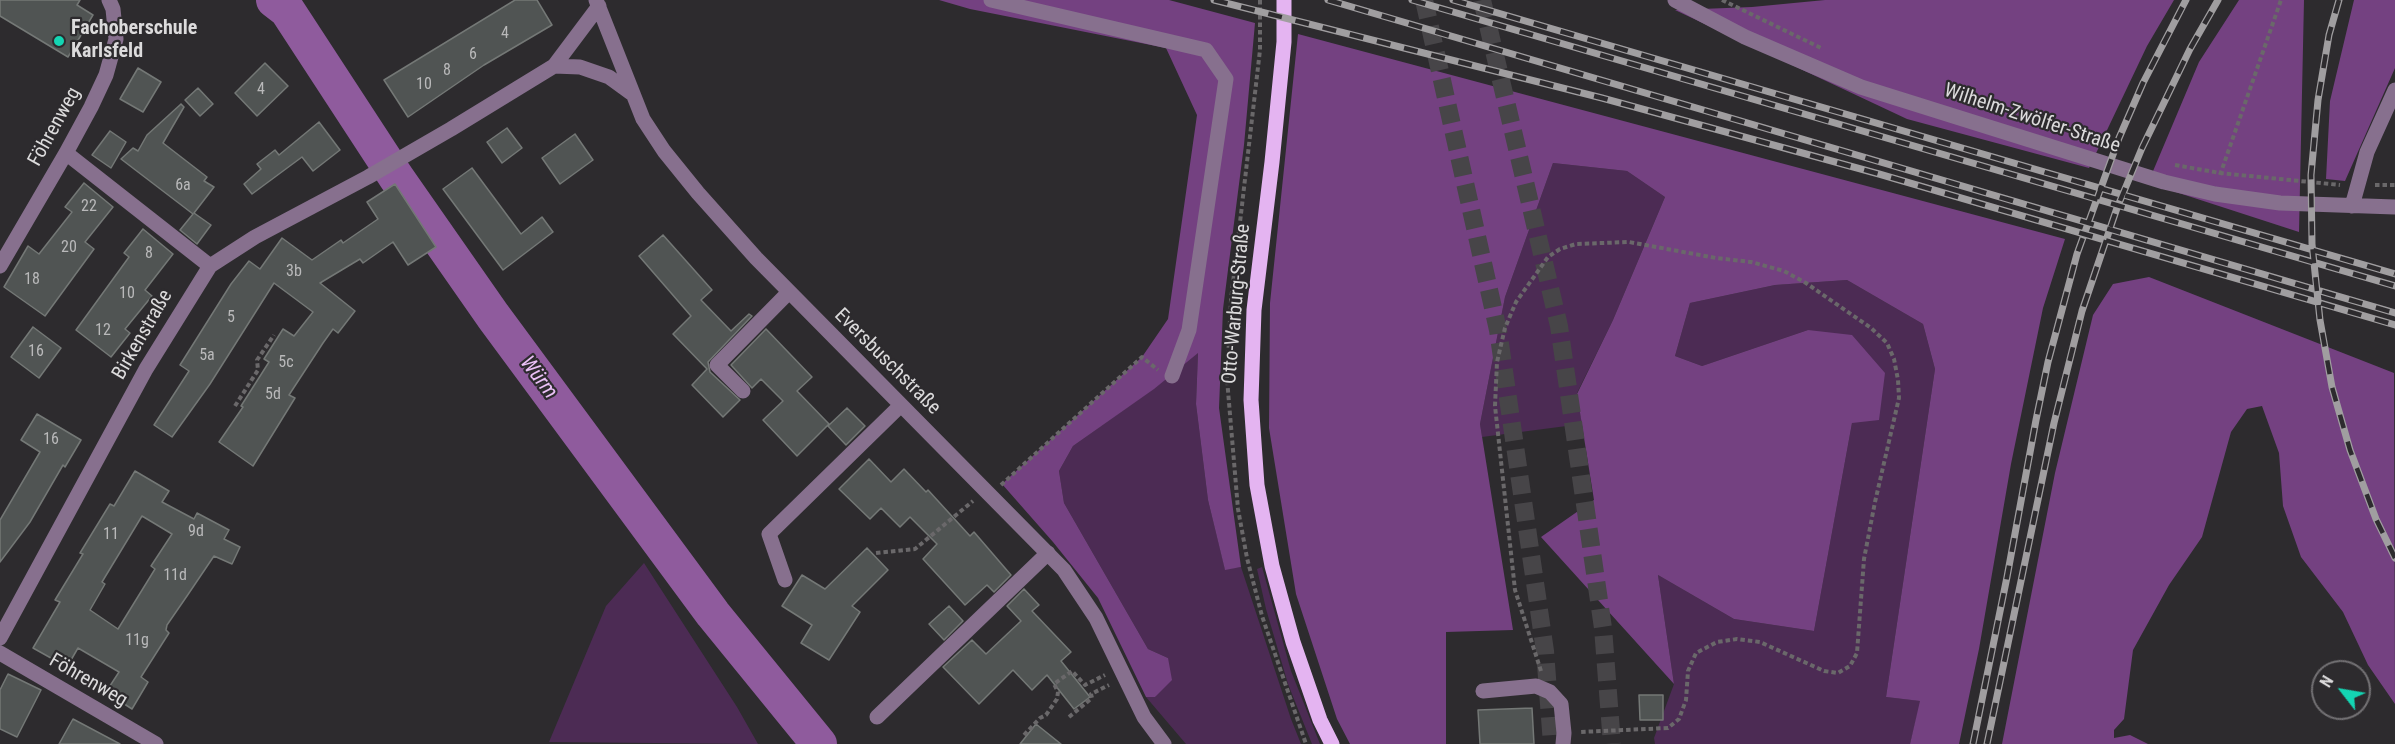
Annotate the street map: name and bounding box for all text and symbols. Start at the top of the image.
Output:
place label: Fachoberschule Karlsfeld [71,17,197,64]
house number: 4 [501,24,509,44]
marker: Fachoberschule Karlsfeld [52,34,66,48]
house number: 6 [469,45,477,65]
house number: 8 [443,61,451,81]
house number: 10 [416,75,432,95]
street label: Wilhelm-Zwölfer-Straße [1941,79,2123,159]
house number: 4 [257,80,265,100]
street label: Föhrenweg [24,83,86,171]
house number: 6a [175,176,191,196]
house number: 22 [81,197,97,217]
street label: Otto-Warburg-Straße [1218,223,1256,385]
house number: 20 [61,238,77,258]
house number: 8 [145,244,153,264]
house number: 3b [286,262,302,282]
house number: 18 [24,270,40,290]
house number: 10 [119,284,135,304]
street label: Birkenstraße [108,286,178,384]
street label: Eversbuschstraße [829,304,945,420]
house number: 5 [227,308,235,328]
house number: 12 [95,321,111,341]
house number: 16 [28,342,44,362]
house number: 5a [199,346,215,366]
water label: Würm [514,352,562,404]
house number: 5c [278,353,294,373]
house number: 5d [265,385,281,405]
house number: 16 [43,430,59,450]
house number: 9d [188,522,204,542]
house number: 11 [103,525,119,545]
house number: 11d [163,566,187,586]
house number: 11g [125,631,149,651]
street label: Föhrenweg [45,649,131,713]
north arrow [2311,660,2371,720]
text: N [2316,672,2338,691]

